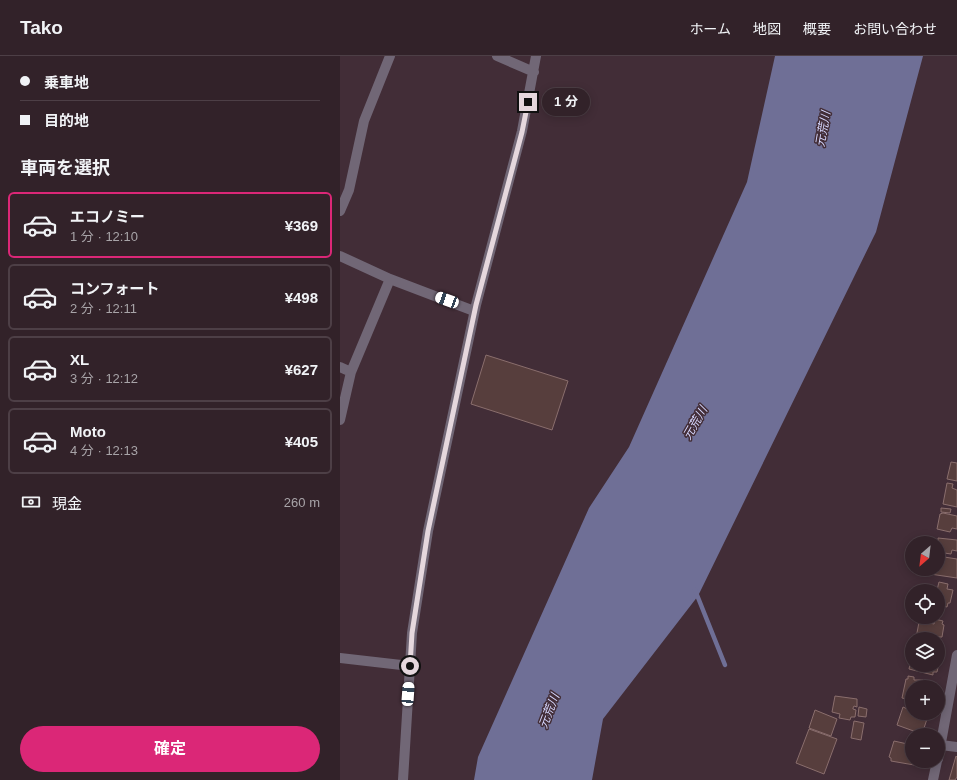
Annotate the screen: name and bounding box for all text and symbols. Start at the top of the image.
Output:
text: Tako [20,17,63,38]
text: ホーム [689,21,731,37]
text: 地図 [753,21,781,37]
text: 概要 [803,21,831,37]
text: お問い合わせ [853,21,937,37]
text: 乗車地 [44,74,89,91]
callout: 1 分 [542,88,590,116]
route end [519,93,537,111]
text: 1 分 [554,94,578,109]
water label: 元荒川 [813,108,833,148]
text: 目的地 [44,112,89,129]
text: 車両を選択 [20,158,110,178]
icon: car [22,207,58,243]
text: エコノミー [70,208,145,225]
text: ¥369 [285,217,318,234]
text: 1 分 · 12:10 [70,229,138,244]
icon: car [22,279,58,315]
text: コンフォート [70,280,160,297]
text: ¥498 [285,289,318,306]
car [434,290,460,310]
text: 2 分 · 12:11 [70,301,137,316]
icon: car [22,351,58,387]
text: XL [70,351,89,368]
text: ¥627 [285,361,318,378]
text: 3 分 · 12:12 [70,371,138,386]
water label: 元荒川 [680,402,711,442]
icon: car [22,423,58,459]
text: Moto [70,423,106,440]
text: ¥405 [285,433,318,450]
text: 4 分 · 12:13 [70,443,138,458]
icon: cash [20,491,42,513]
text: 現金 [52,495,82,512]
text: 260 m [284,495,320,510]
north arrow [905,536,945,576]
map controls [905,536,945,768]
button: locate [905,584,945,624]
button: layers [905,632,945,672]
route start [401,657,419,675]
button: + [905,680,945,720]
car [401,682,415,706]
water label: 元荒川 [536,690,563,730]
button: 確定 [20,726,320,772]
button: − [905,728,945,768]

